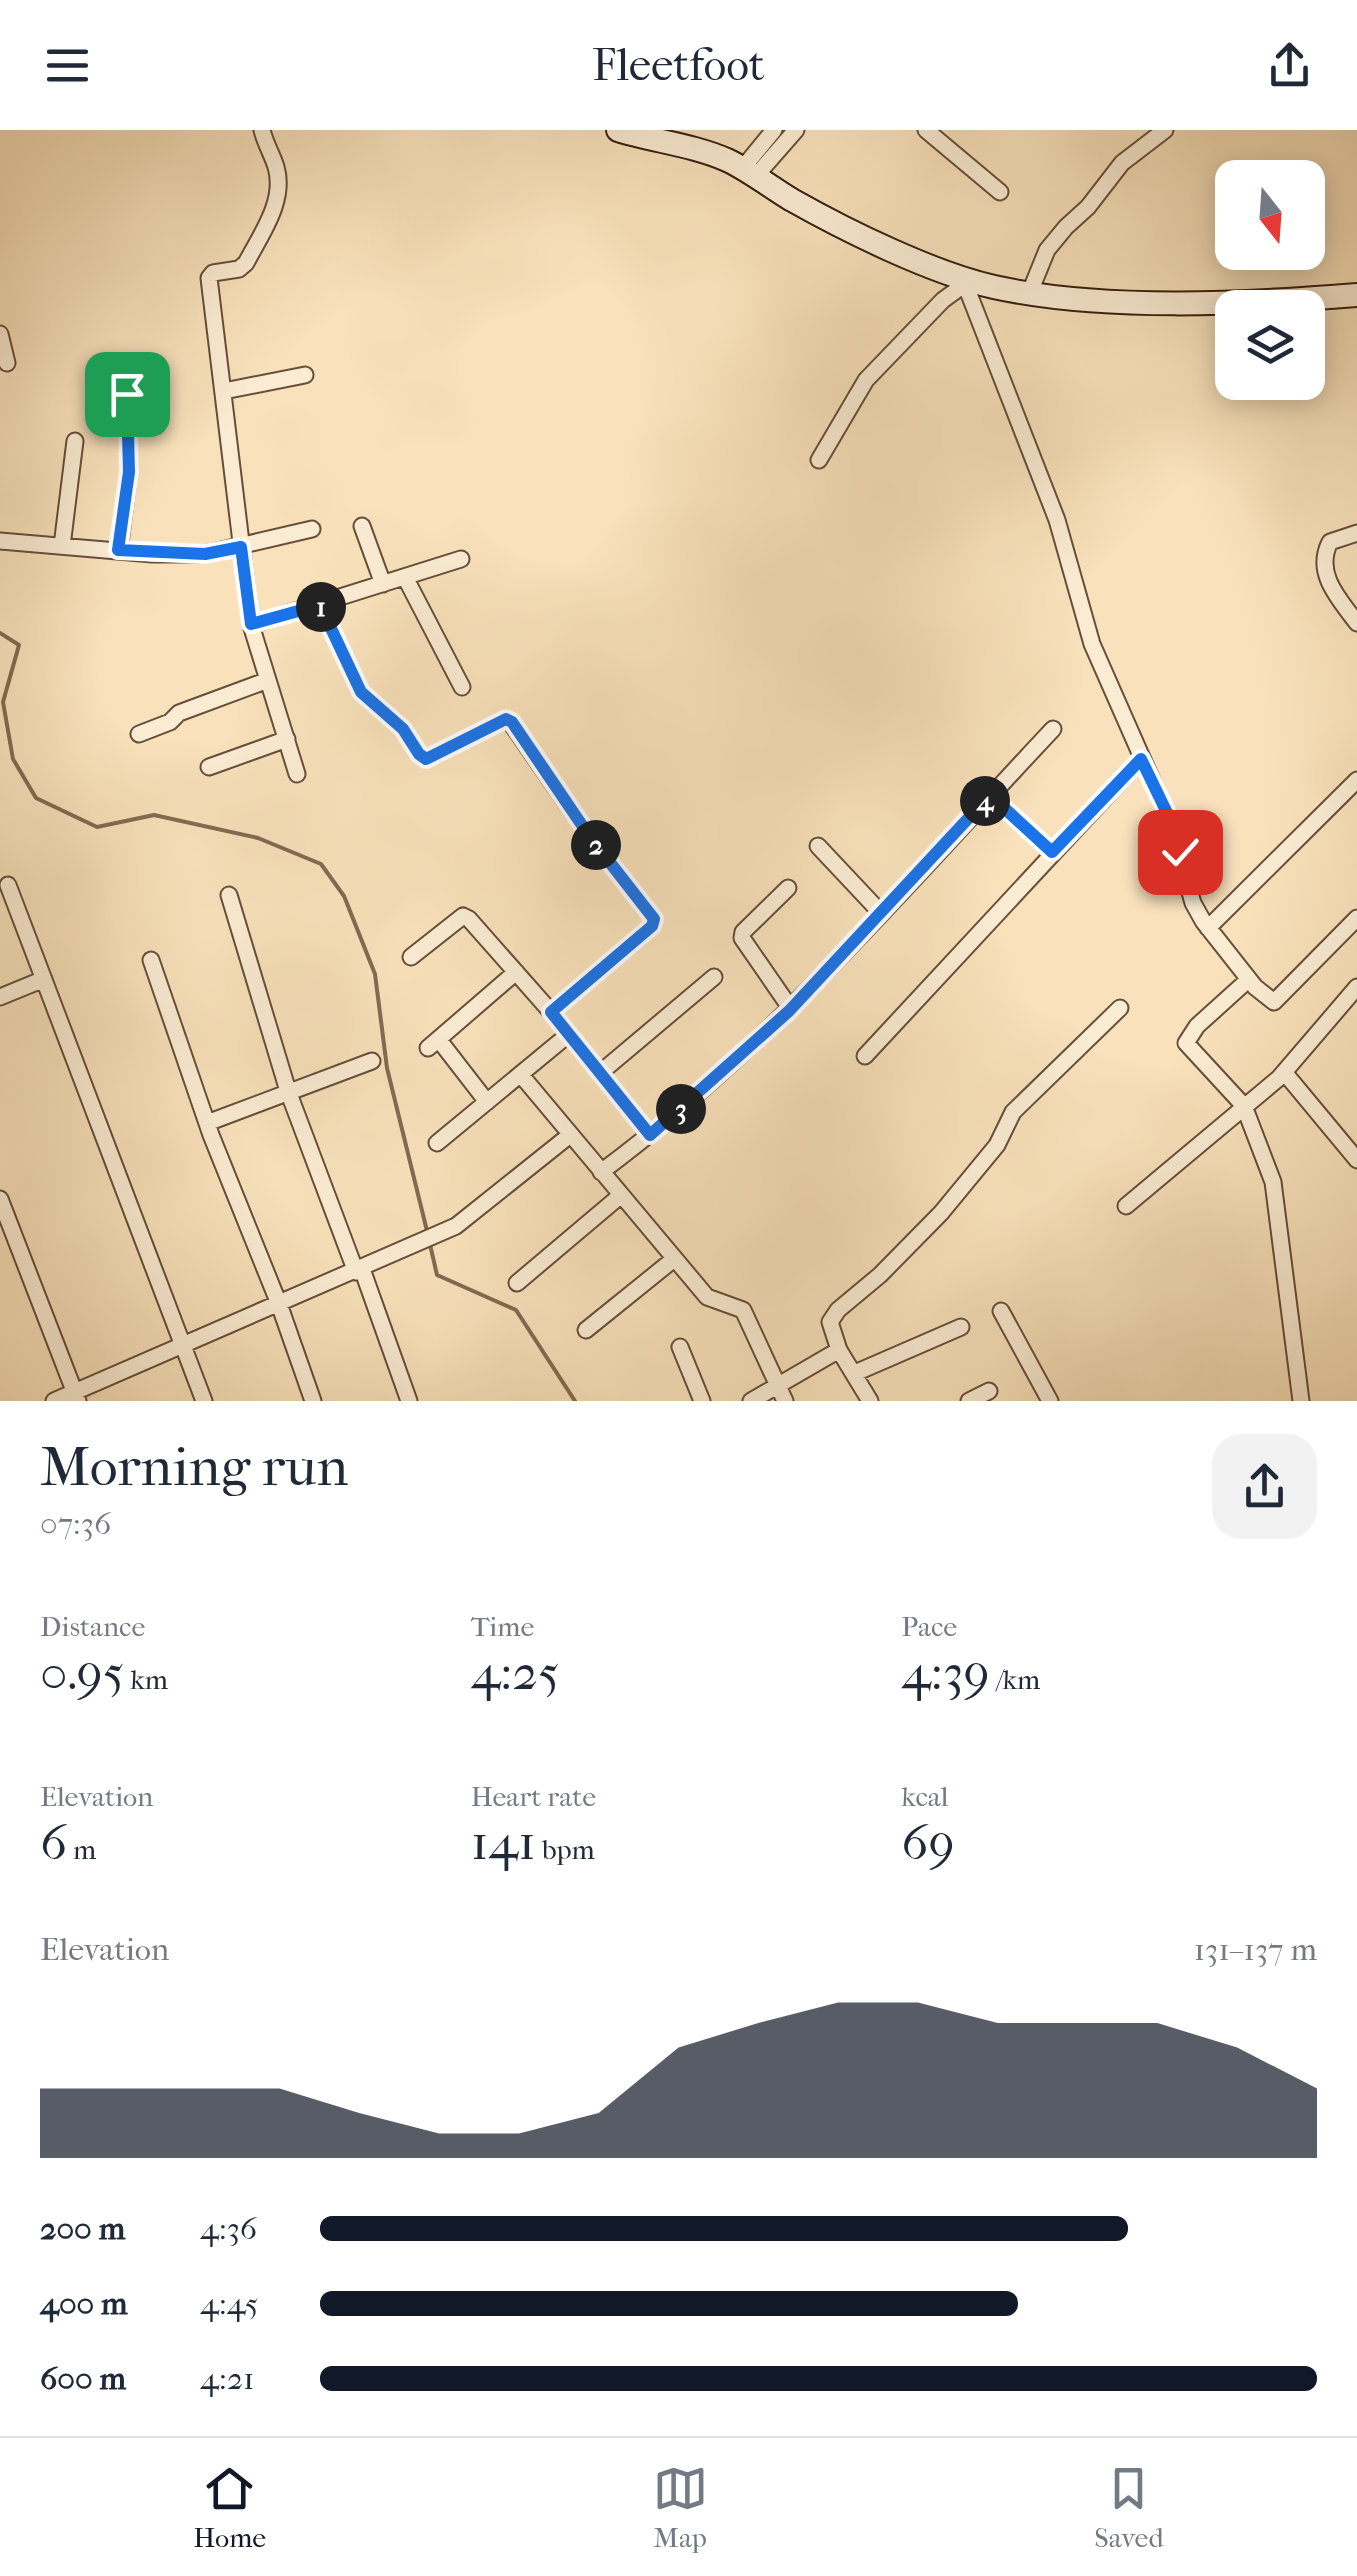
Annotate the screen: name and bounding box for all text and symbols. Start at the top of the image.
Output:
icon: menu [40,38,95,93]
icon: share [1262,38,1317,93]
text: Fleetfoot [592,39,765,92]
north arrow [1215,160,1325,270]
map controls [1215,160,1325,400]
button: layers [1215,290,1325,400]
pin [85,352,170,437]
icon: arrive [100,367,155,422]
pin: 1 [296,582,346,632]
text: 1 [316,590,326,623]
pin: 4 [960,776,1010,826]
text: 4 [977,784,993,817]
pin [1138,810,1223,895]
pin: 2 [571,820,621,870]
icon: check [1153,825,1208,880]
text: 2 [589,828,603,861]
pin: 3 [656,1084,706,1134]
text: 3 [675,1092,687,1125]
button: share [1212,1434,1317,1539]
text: Morning run [40,1435,348,1499]
text: 07:36 [40,1505,111,1542]
text: Distance [40,1610,145,1643]
text: Time [471,1610,534,1643]
text: Pace [901,1610,957,1643]
text: 0.95 [40,1643,124,1702]
text: 4:25 [471,1643,560,1702]
text: 4:39 [901,1643,990,1702]
text: km [124,1663,168,1696]
text: /km [990,1663,1040,1696]
text: Elevation [40,1780,153,1813]
text: Heart rate [471,1780,596,1813]
text: kcal [901,1780,948,1813]
text: 6 [40,1813,67,1872]
text: 141 [471,1813,536,1872]
text: 69 [901,1813,955,1872]
text: m [67,1833,96,1866]
text: bpm [536,1833,595,1866]
text: Elevation [40,1931,169,1968]
text: 131–137 m [1194,1931,1317,1968]
text: 200 m [40,2210,125,2247]
text: 4:36 [200,2210,257,2247]
text: 400 m [40,2285,128,2322]
text: 4:45 [200,2285,259,2322]
text: 600 m [40,2360,126,2397]
text: 4:21 [200,2360,255,2397]
tab: Home [193,2461,266,2554]
tab: Map [653,2461,708,2554]
tab: Saved [1094,2461,1164,2554]

